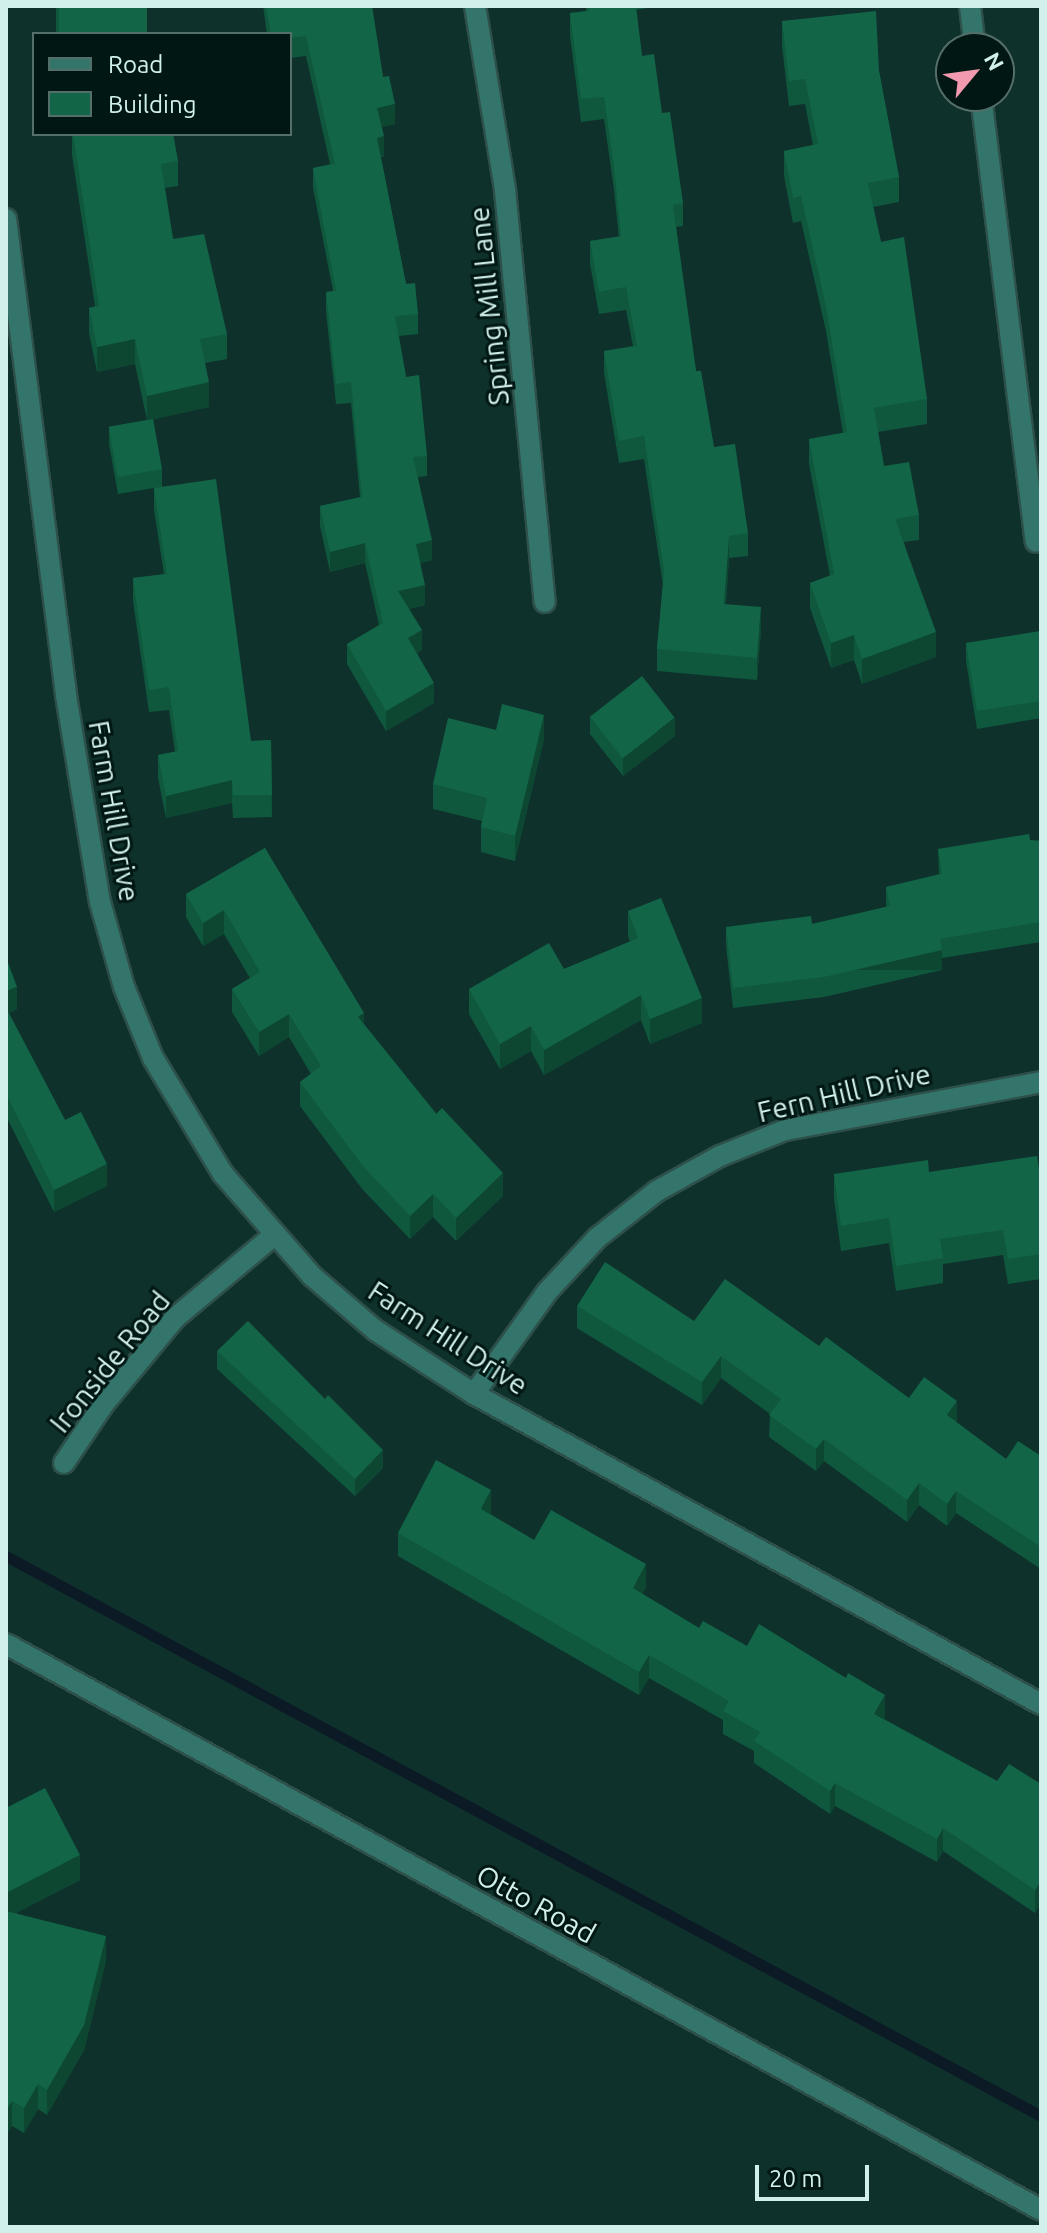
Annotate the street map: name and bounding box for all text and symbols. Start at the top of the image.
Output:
legend [32,32,292,136]
north arrow [935,32,1015,112]
text: N [980,48,1010,74]
text: Road [108,51,163,78]
text: Building [108,91,196,118]
street label: Spring Mill Lane [462,205,516,407]
street label: Farm Hill Drive [82,718,146,904]
street label: Fern Hill Drive [754,1057,934,1129]
street label: Farm Hill Drive [362,1274,534,1402]
street label: Ironside Road [43,1285,177,1439]
street label: Otto Road [471,1858,601,1950]
scale bar [759,2149,873,2199]
text: 20 m [769,2165,822,2192]

